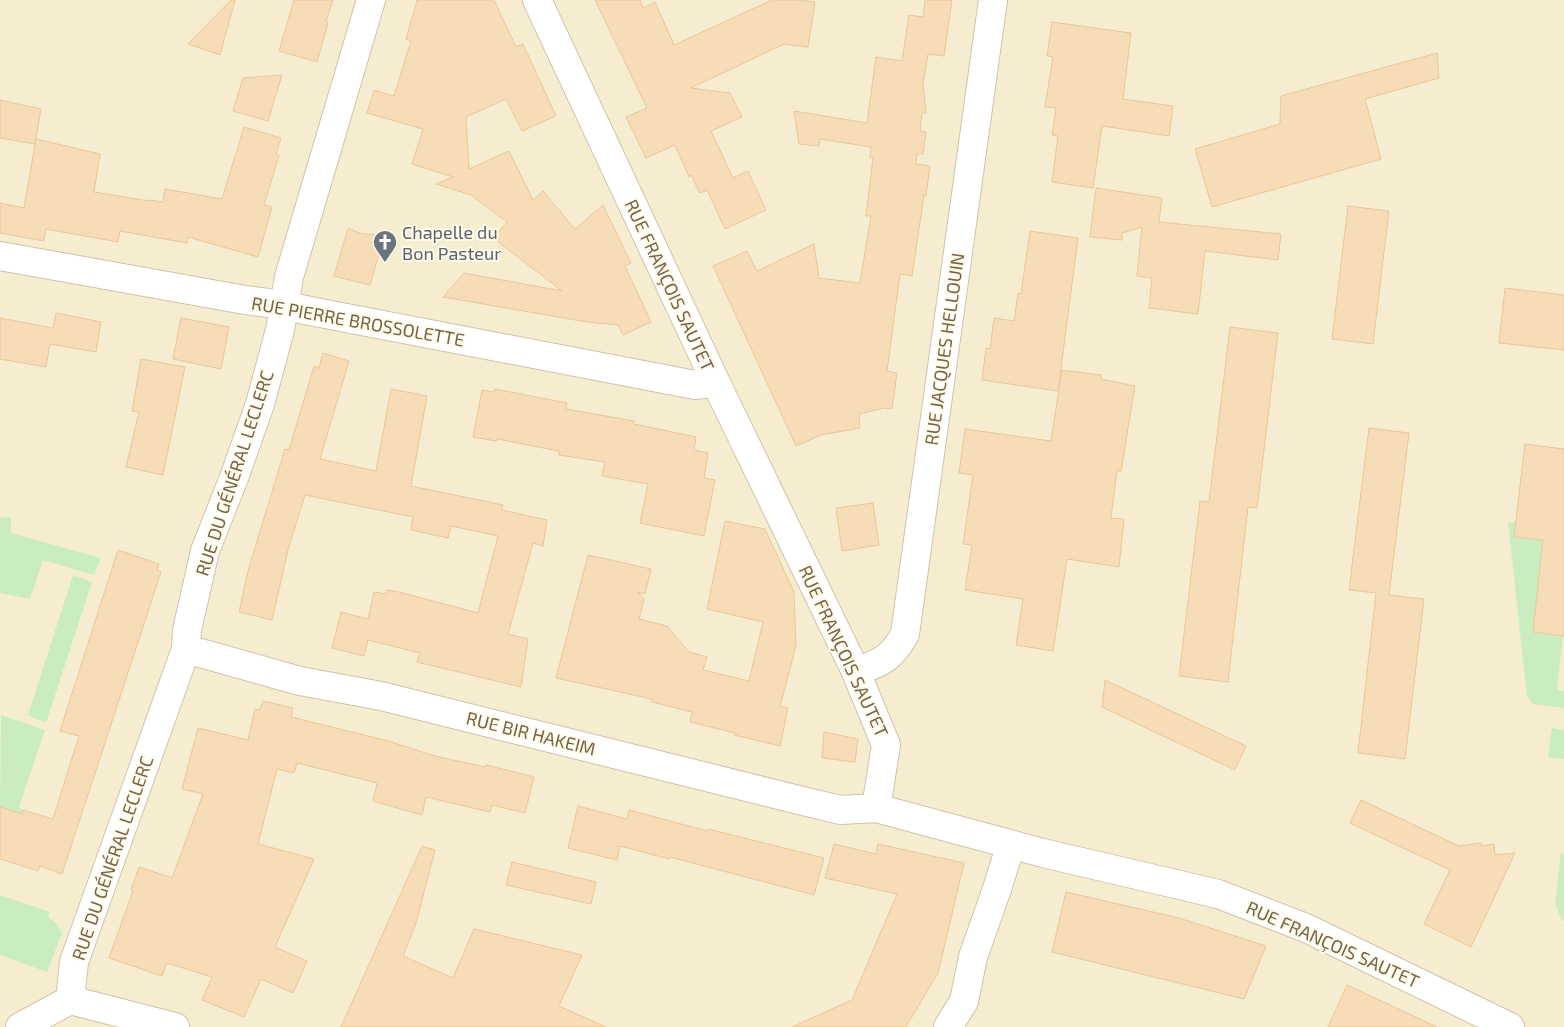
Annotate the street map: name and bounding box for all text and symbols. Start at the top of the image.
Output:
street label: RUE FRANÇOIS SAUTET [620,196,720,375]
place label: Chapelle du Bon Pasteur [402,221,501,264]
church icon: Chapelle du Bon Pasteur [372,229,398,263]
street label: RUE JACQUES HELLOUIN [920,251,968,447]
street label: RUE PIERRE BROSSOLETTE [250,291,466,351]
street label: RUE DU GÉNÉRAL LECLERC [190,368,278,578]
street label: RUE FRANÇOIS SAUTET [794,562,894,741]
street label: RUE BIR HAKEIM [464,706,598,760]
street label: RUE DU GÉNÉRAL LECLERC [67,753,157,963]
street label: RUE FRANÇOIS SAUTET [1243,896,1423,993]

